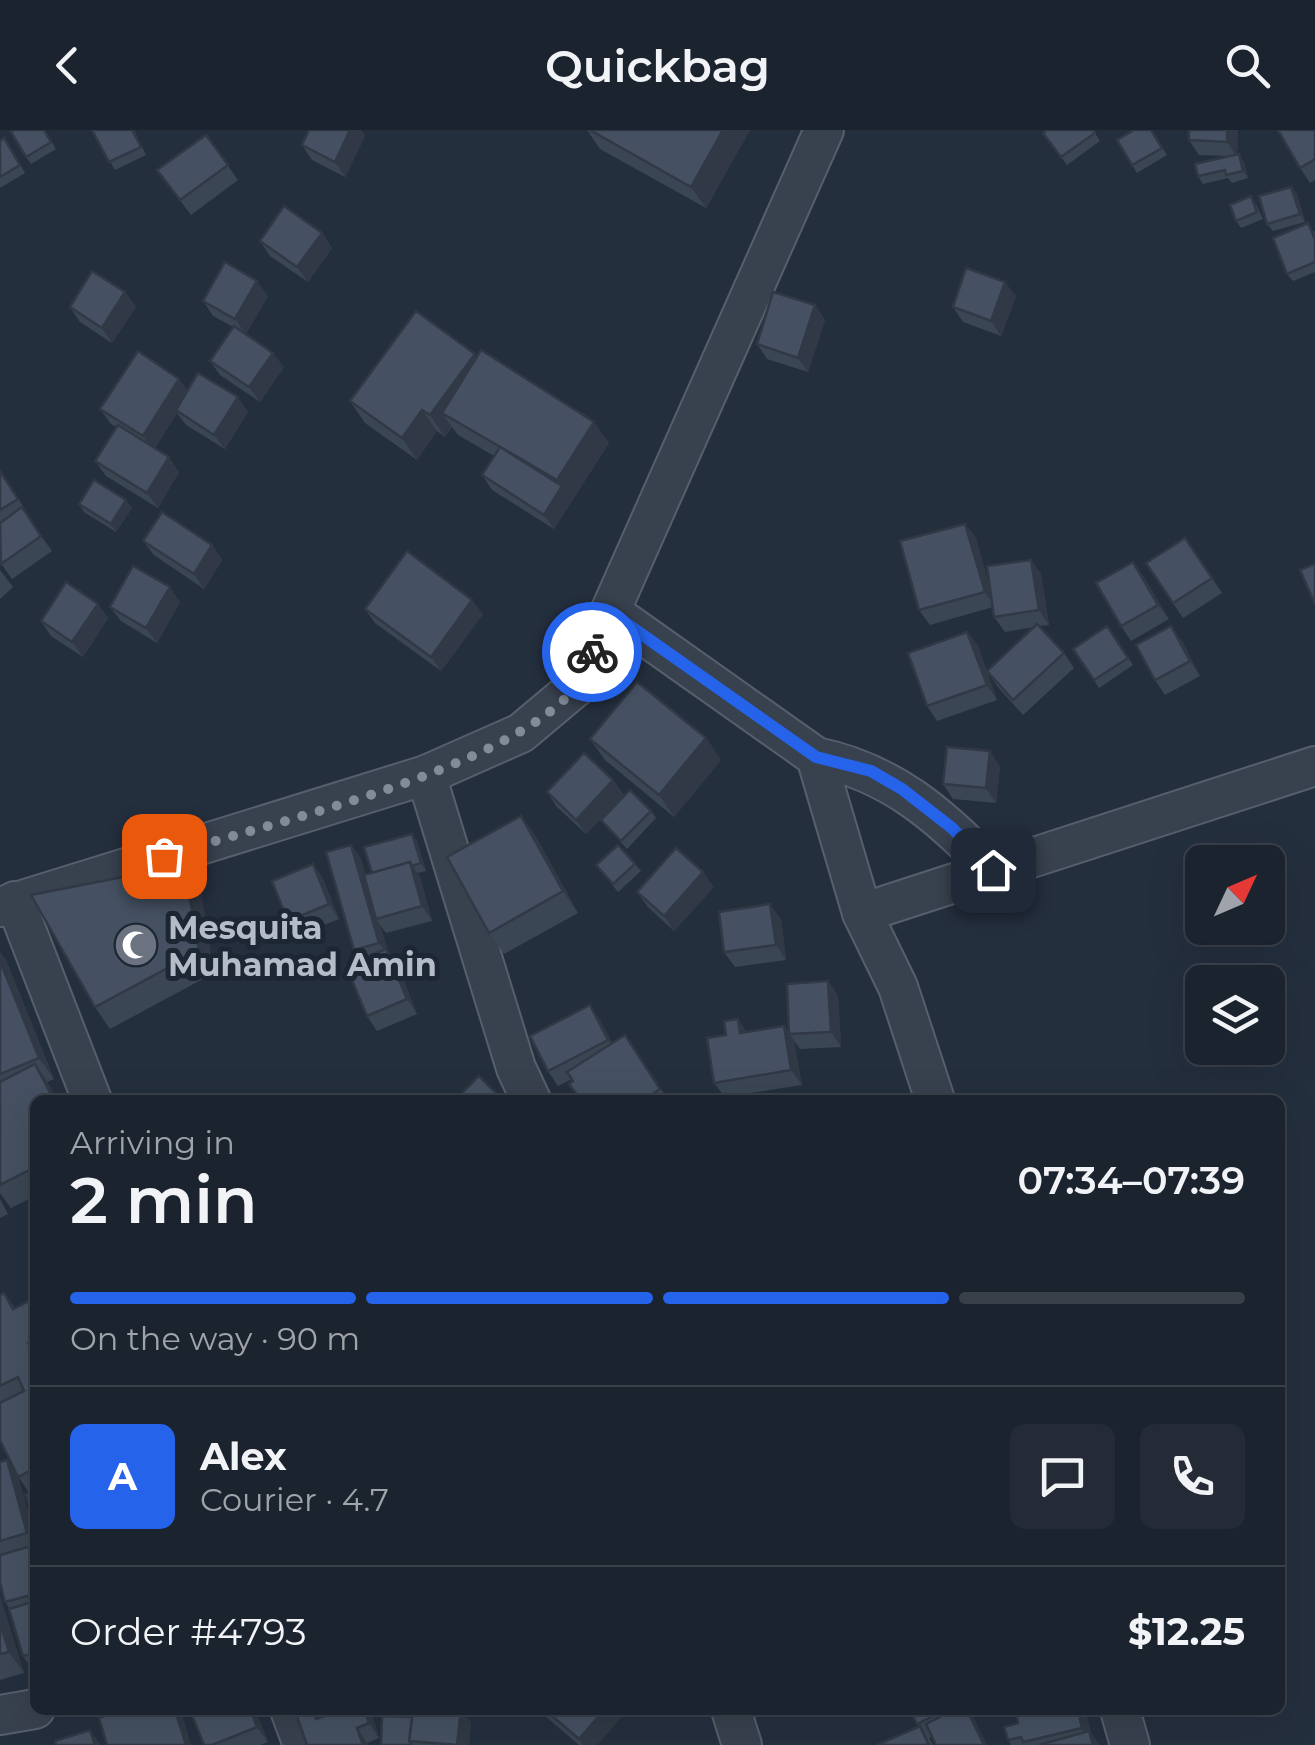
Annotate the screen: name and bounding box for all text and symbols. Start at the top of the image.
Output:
icon: back [40,38,95,93]
text: Quickbag [545,38,770,93]
icon: search [1220,38,1275,93]
courier [542,602,642,702]
icon: bike [565,625,620,680]
pin [122,814,207,899]
pin [951,828,1036,913]
icon: bag [137,829,192,884]
icon: home [966,843,1021,898]
north arrow [1185,845,1285,945]
map controls [1185,845,1285,1065]
place label: Mesquita Muhamad Amin [168,908,437,984]
mosque icon: Mesquita Muhamad Amin [113,922,159,968]
button: layers [1185,965,1285,1065]
text: Arriving in [70,1123,235,1162]
text: 07:34–07:39 [1018,1157,1245,1204]
text: 2 min [70,1160,258,1239]
text: On the way · 90 m [70,1319,360,1358]
button: chat [1010,1424,1115,1529]
button: phone [1140,1424,1245,1529]
text: Alex [200,1433,287,1480]
text: A [108,1453,137,1500]
text: Courier · 4.7 [200,1480,389,1519]
text: Order #4793 [70,1608,307,1655]
text: $12.25 [1128,1608,1245,1655]

